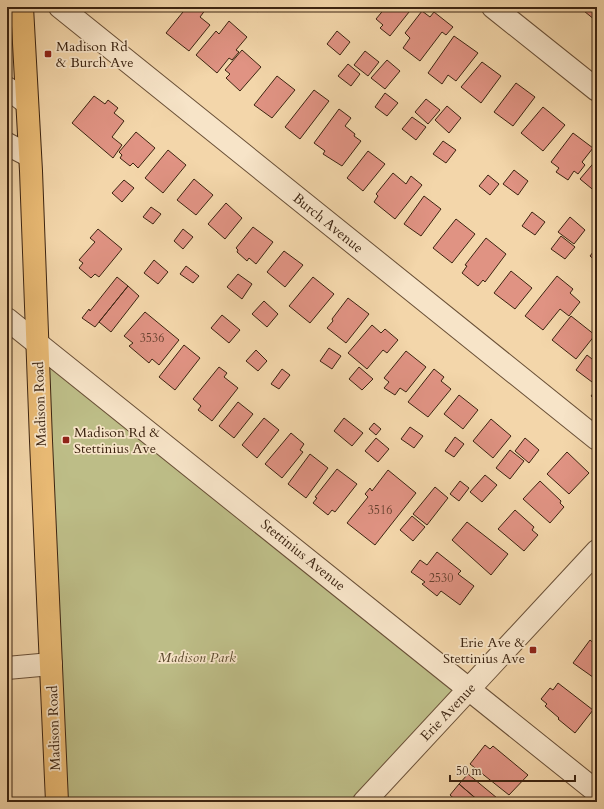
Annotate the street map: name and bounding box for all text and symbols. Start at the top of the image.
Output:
place label: Madison Rd & Burch Ave [56,37,134,72]
marker: Madison Rd & Burch Ave [43,49,53,59]
street label: Burch Avenue [289,189,367,257]
house number: 3536 [140,330,164,346]
street label: Madison Road [29,360,51,447]
place label: Madison Rd & Stettinius Ave [74,423,161,458]
marker: Madison Rd & Stettinius Ave [61,435,71,445]
house number: 3516 [368,502,392,518]
street label: Stettinius Avenue [257,515,349,595]
house number: 2530 [429,570,453,586]
place label: Erie Ave & Stettinius Ave [443,633,526,668]
marker: Erie Ave & Stettinius Ave [528,645,538,655]
park label: Madison Park [158,648,236,667]
street label: Erie Avenue [416,679,480,745]
street label: Madison Road [43,684,65,771]
scale bar [450,757,575,783]
text: 50 m [456,763,483,779]

